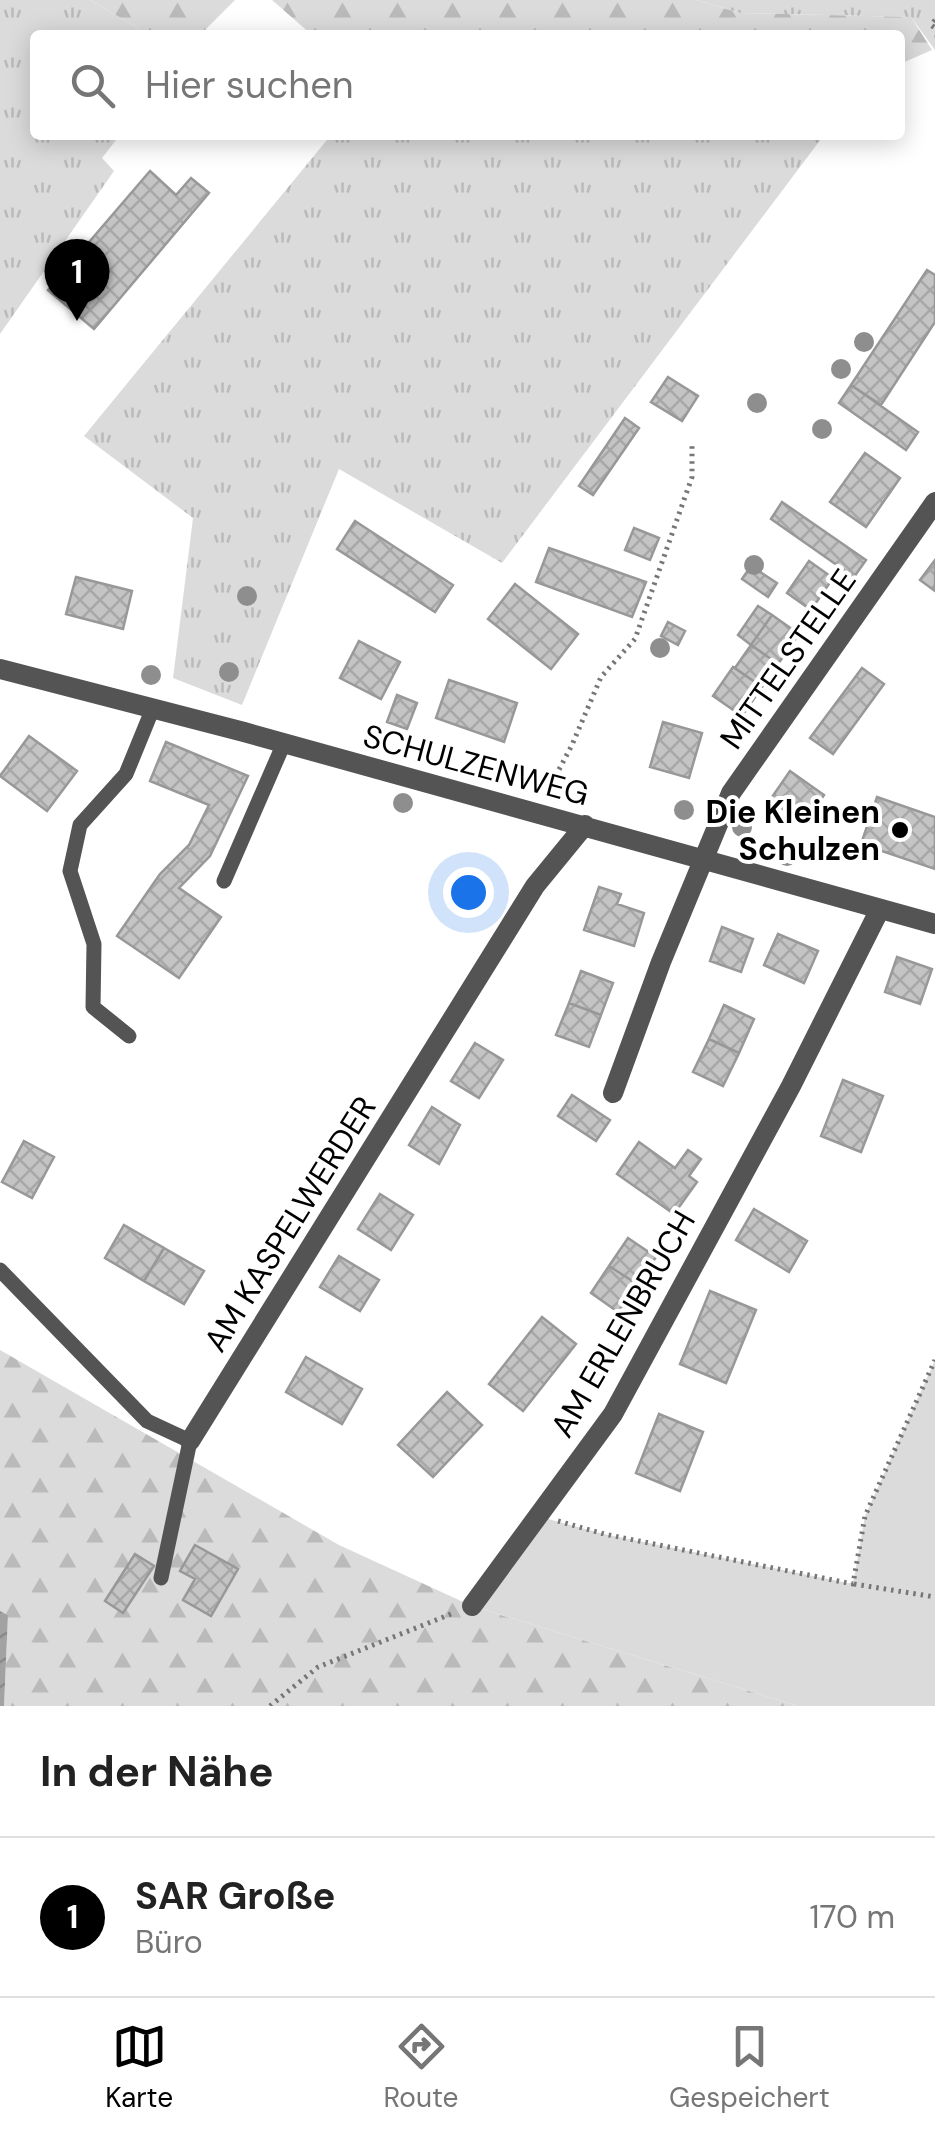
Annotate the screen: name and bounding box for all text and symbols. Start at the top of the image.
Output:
search box [30,30,905,140]
icon: search [65,58,120,113]
text: Hier suchen [145,60,354,110]
pin: 1 [44,238,110,321]
street label: MITTELSTELLE [711,561,865,757]
street label: SCHULZENWEG [359,715,593,815]
place label: Die Kleinen Schulzen [706,791,880,870]
marker: Die Kleinen Schulzen [889,819,911,841]
your location [443,867,494,918]
street label: AM KASPELWERDER [194,1088,386,1360]
street label: AM ERLENBRUCH [541,1203,705,1445]
text: In der Nähe [40,1744,274,1799]
text: SAR Große [135,1871,336,1921]
text: 1 [67,1896,78,1938]
text: 170 m [809,1896,895,1938]
text: Büro [135,1921,203,1963]
tab: Karte [105,2019,173,2116]
tab: Route [384,2019,459,2116]
tab: Gespeichert [669,2019,830,2116]

